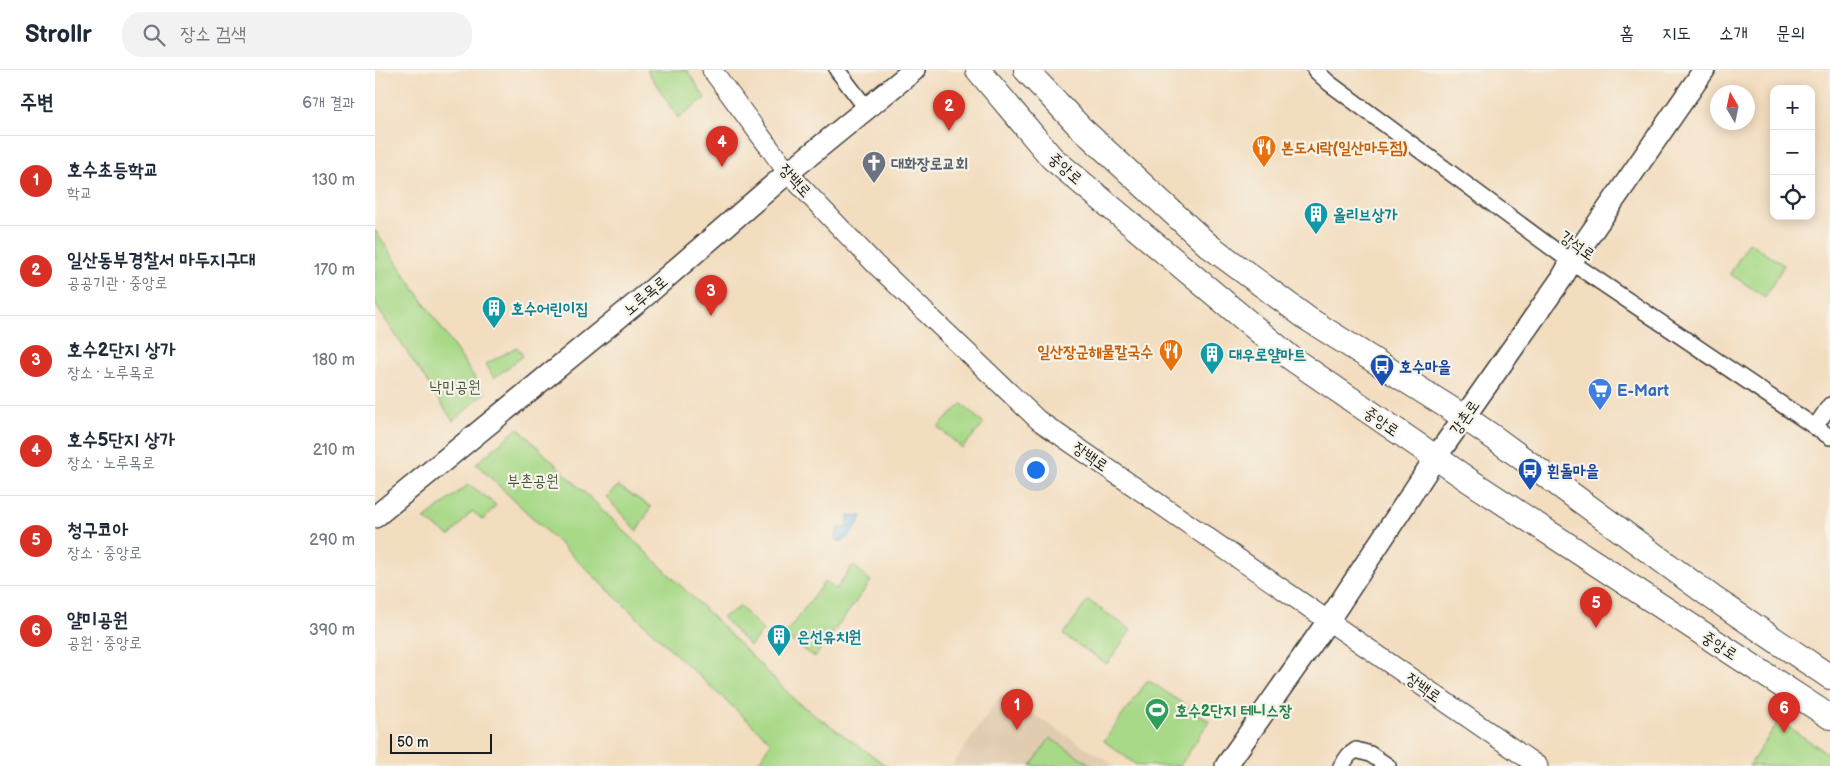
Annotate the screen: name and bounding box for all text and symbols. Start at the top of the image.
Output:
search box [122,12,472,57]
text: Strollr [25,20,92,49]
icon: search [140,21,168,49]
text: 장소 검색 [180,23,246,46]
text: 홈 [1620,23,1634,44]
text: 지도 [1662,23,1691,44]
text: 소개 [1719,23,1748,44]
text: 문의 [1776,23,1805,44]
north arrow [1710,85,1755,130]
map controls [1770,85,1815,220]
button: + [1770,85,1815,130]
text: 주변 [20,90,54,115]
pin: 2 [933,90,965,131]
text: 6개 결과 [302,94,355,113]
pin: 4 [706,126,738,167]
button: − [1770,130,1815,175]
restaurant icon: 본도시락(일산마두점) [1251,134,1277,168]
place label: 본도시락(일산마두점) [1281,139,1408,158]
street label: 중앙로 [1044,149,1086,189]
church icon: 대화장로교회 [861,150,887,184]
place label: 대화장로교회 [891,155,968,174]
text: 호수초등학교 [67,159,159,182]
street label: 장백로 [775,160,815,202]
text: 1 [33,171,39,190]
text: 130 m [312,171,355,190]
button: locate [1770,175,1815,220]
text: 학교 [67,184,93,203]
building icon: 올리브상가 [1303,201,1329,235]
place label: 올리브상가 [1333,206,1398,225]
street label: 강석로 [1556,227,1598,265]
text: 일산동부경찰서 마두지구대 [67,249,256,272]
text: 2 [31,261,41,280]
text: 170 m [314,261,355,280]
street label: 노루목로 [620,272,672,320]
text: 공공기관 · 중앙로 [67,274,168,293]
pin: 3 [695,275,727,316]
building icon: 호수어린이집 [481,295,507,329]
place label: 호수어린이집 [511,300,588,319]
restaurant icon: 일산장군해물칼국수 [1158,338,1184,372]
text: 호수2단지 상가 [67,339,175,362]
building icon: 대우로얄마트 [1199,341,1225,375]
place label: 일산장군해물칼국수 [1037,343,1153,362]
place label: 대우로얄마트 [1229,346,1306,365]
text: 3 [31,351,41,370]
text: 180 m [313,351,355,370]
bus stop icon: 호수마을 [1369,353,1395,387]
place label: 호수마을 [1399,358,1451,377]
text: 장소 · 노루목로 [67,364,155,383]
supermarket icon: E-Mart [1587,377,1613,411]
park label: 낙민공원 [429,378,481,397]
place label: E-Mart [1617,382,1670,401]
street label: 강촌로 [1446,397,1484,439]
street label: 중앙로 [1360,403,1402,441]
text: 호수5단지 상가 [67,429,175,452]
street label: 장백로 [1069,438,1111,476]
text: 4 [31,441,41,460]
text: 210 m [313,441,355,460]
text: 장소 · 노루목로 [67,454,155,473]
your location [1023,457,1049,483]
bus stop icon: 흰돌마을 [1517,457,1543,491]
place label: 흰돌마을 [1547,462,1599,481]
park label: 부촌공원 [507,472,559,491]
text: 청구코아 [67,519,128,542]
text: 5 [31,531,41,550]
text: 290 m [309,531,355,550]
text: 장소 · 중앙로 [67,544,142,563]
pin: 5 [1580,587,1612,628]
text: 얄미공원 [67,609,128,632]
text: 6 [31,621,41,640]
text: 390 m [309,621,355,640]
building icon: 은선유치원 [766,623,792,657]
place label: 은선유치원 [797,628,862,647]
street label: 중앙로 [1698,628,1741,665]
text: 공원 · 중앙로 [67,634,142,653]
street label: 장백로 [1402,669,1444,707]
pin: 1 [1001,689,1033,730]
pin: 6 [1768,692,1800,733]
sports icon: 호수2단지 테니스장 [1144,697,1170,731]
place label: 호수2단지 테니스장 [1175,702,1292,721]
scale bar [390,731,493,754]
text: 50 m [397,734,429,751]

